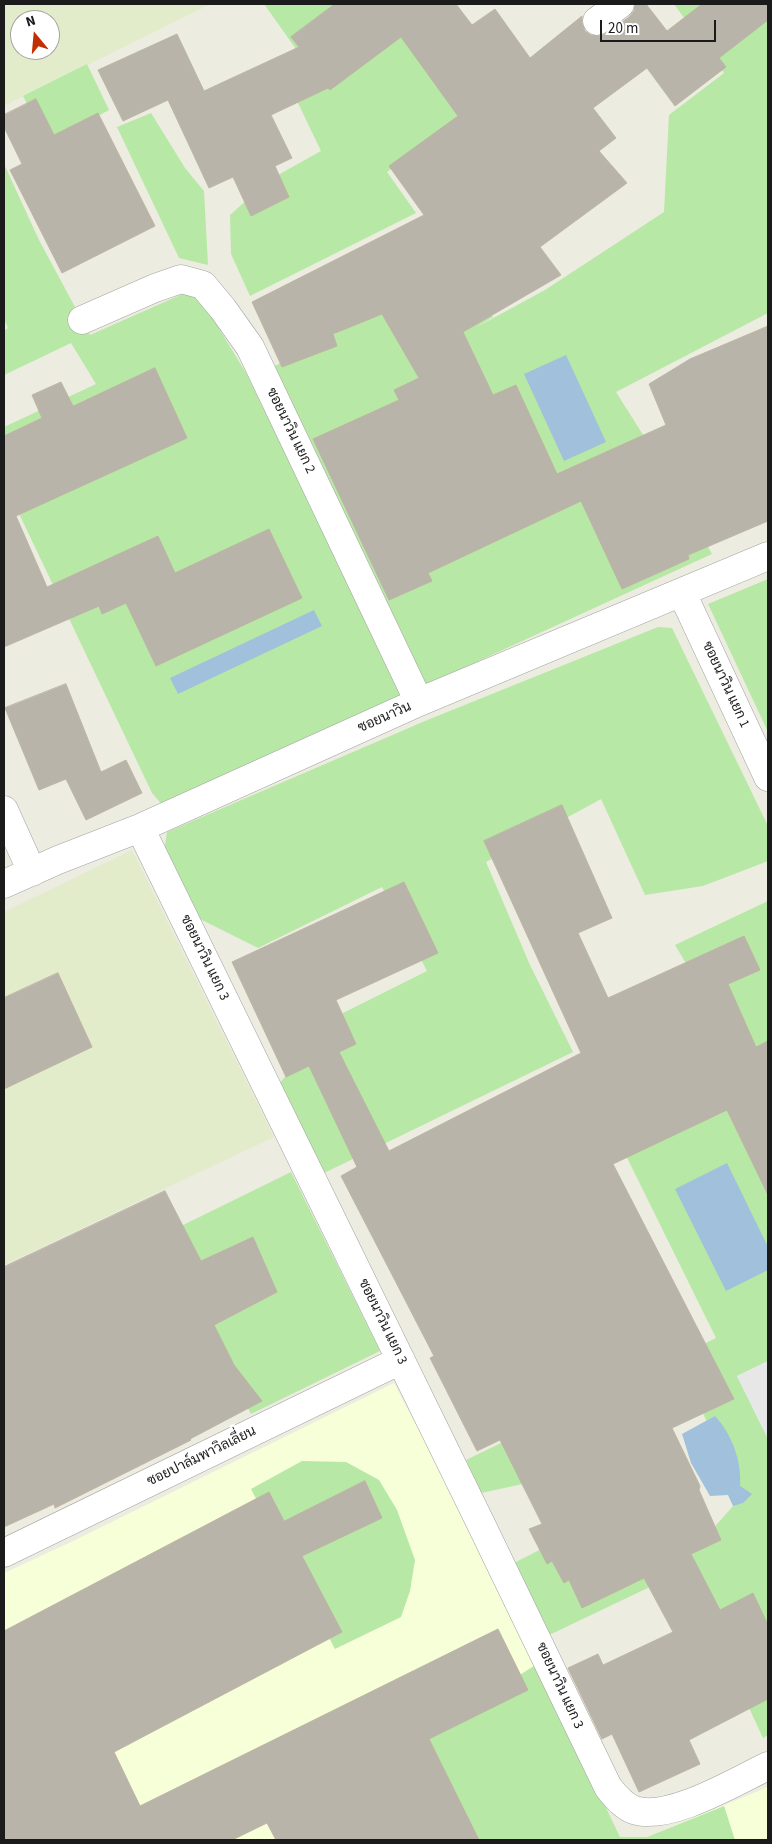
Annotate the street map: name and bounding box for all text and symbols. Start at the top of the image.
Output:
north arrow [10,10,60,60]
scale bar [602,10,718,42]
text: N [24,11,38,33]
text: 20 m [608,18,638,39]
street label: ซอยนาวิน แยก 2 [262,385,318,477]
street label: ซอยนาวิน แยก 1 [698,639,752,731]
street label: ซอยนาวิน [356,699,414,737]
street label: ซอยนาวิน แยก 3 [176,912,232,1004]
street label: ซอยนาวิน แยก 3 [354,1276,410,1368]
street label: ซอยปาล์มพาวิลเลี่ยน [145,1423,259,1491]
street label: ซอยนาวิน แยก 3 [532,1640,586,1732]

